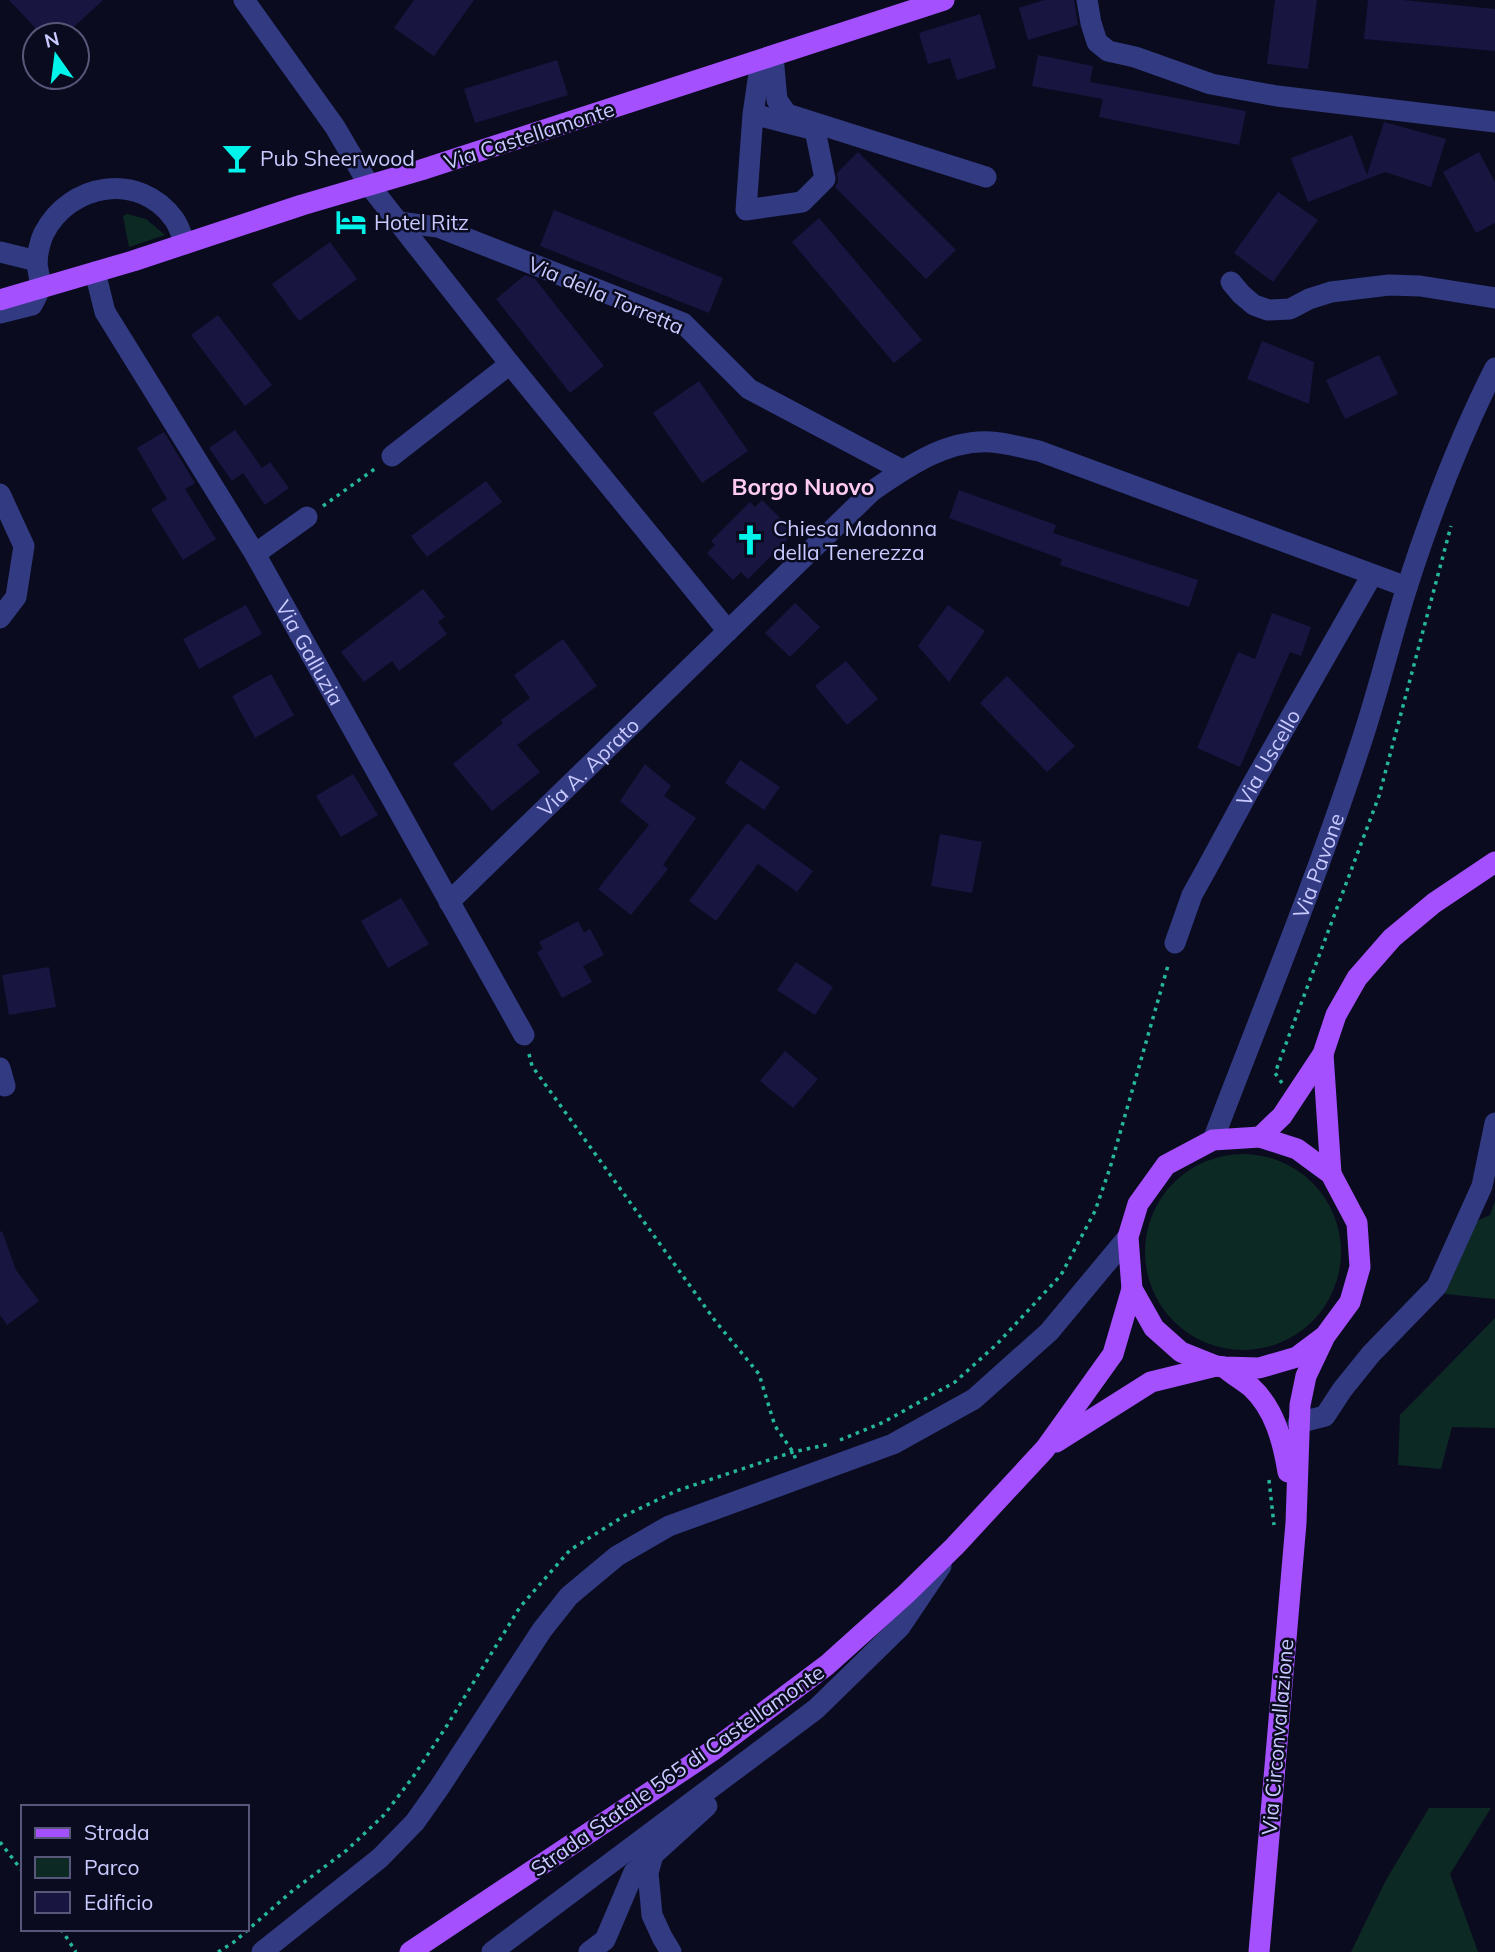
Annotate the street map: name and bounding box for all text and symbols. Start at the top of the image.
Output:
north arrow [21,21,91,91]
text: N [42,26,62,53]
street label: Via Castellamonte [441,95,617,175]
bar icon: Pub Sheerwood [220,141,254,175]
place label: Pub Sheerwood [260,145,415,171]
hotel icon: Hotel Ritz [334,205,368,239]
place label: Hotel Ritz [374,209,469,235]
street label: Via della Torretta [524,251,688,339]
district label: Borgo Nuovo [732,472,874,501]
place label: Chiesa Madonna della Tenerezza [773,515,937,565]
church icon: Chiesa Madonna della Tenerezza [733,523,767,557]
street label: Via Galluzia [270,596,350,710]
street label: Via Uscello [1230,704,1306,810]
street label: Via A. Aprato [532,712,644,822]
street label: Via Pavone [1287,809,1349,922]
street label: Via Circonvallazione [1255,1638,1299,1836]
street label: Strada Statale 565 di Castellamonte [525,1658,829,1882]
legend [21,1805,248,1931]
text: Strada [84,1819,150,1845]
text: Parco [84,1854,139,1880]
text: Edificio [84,1889,153,1915]

